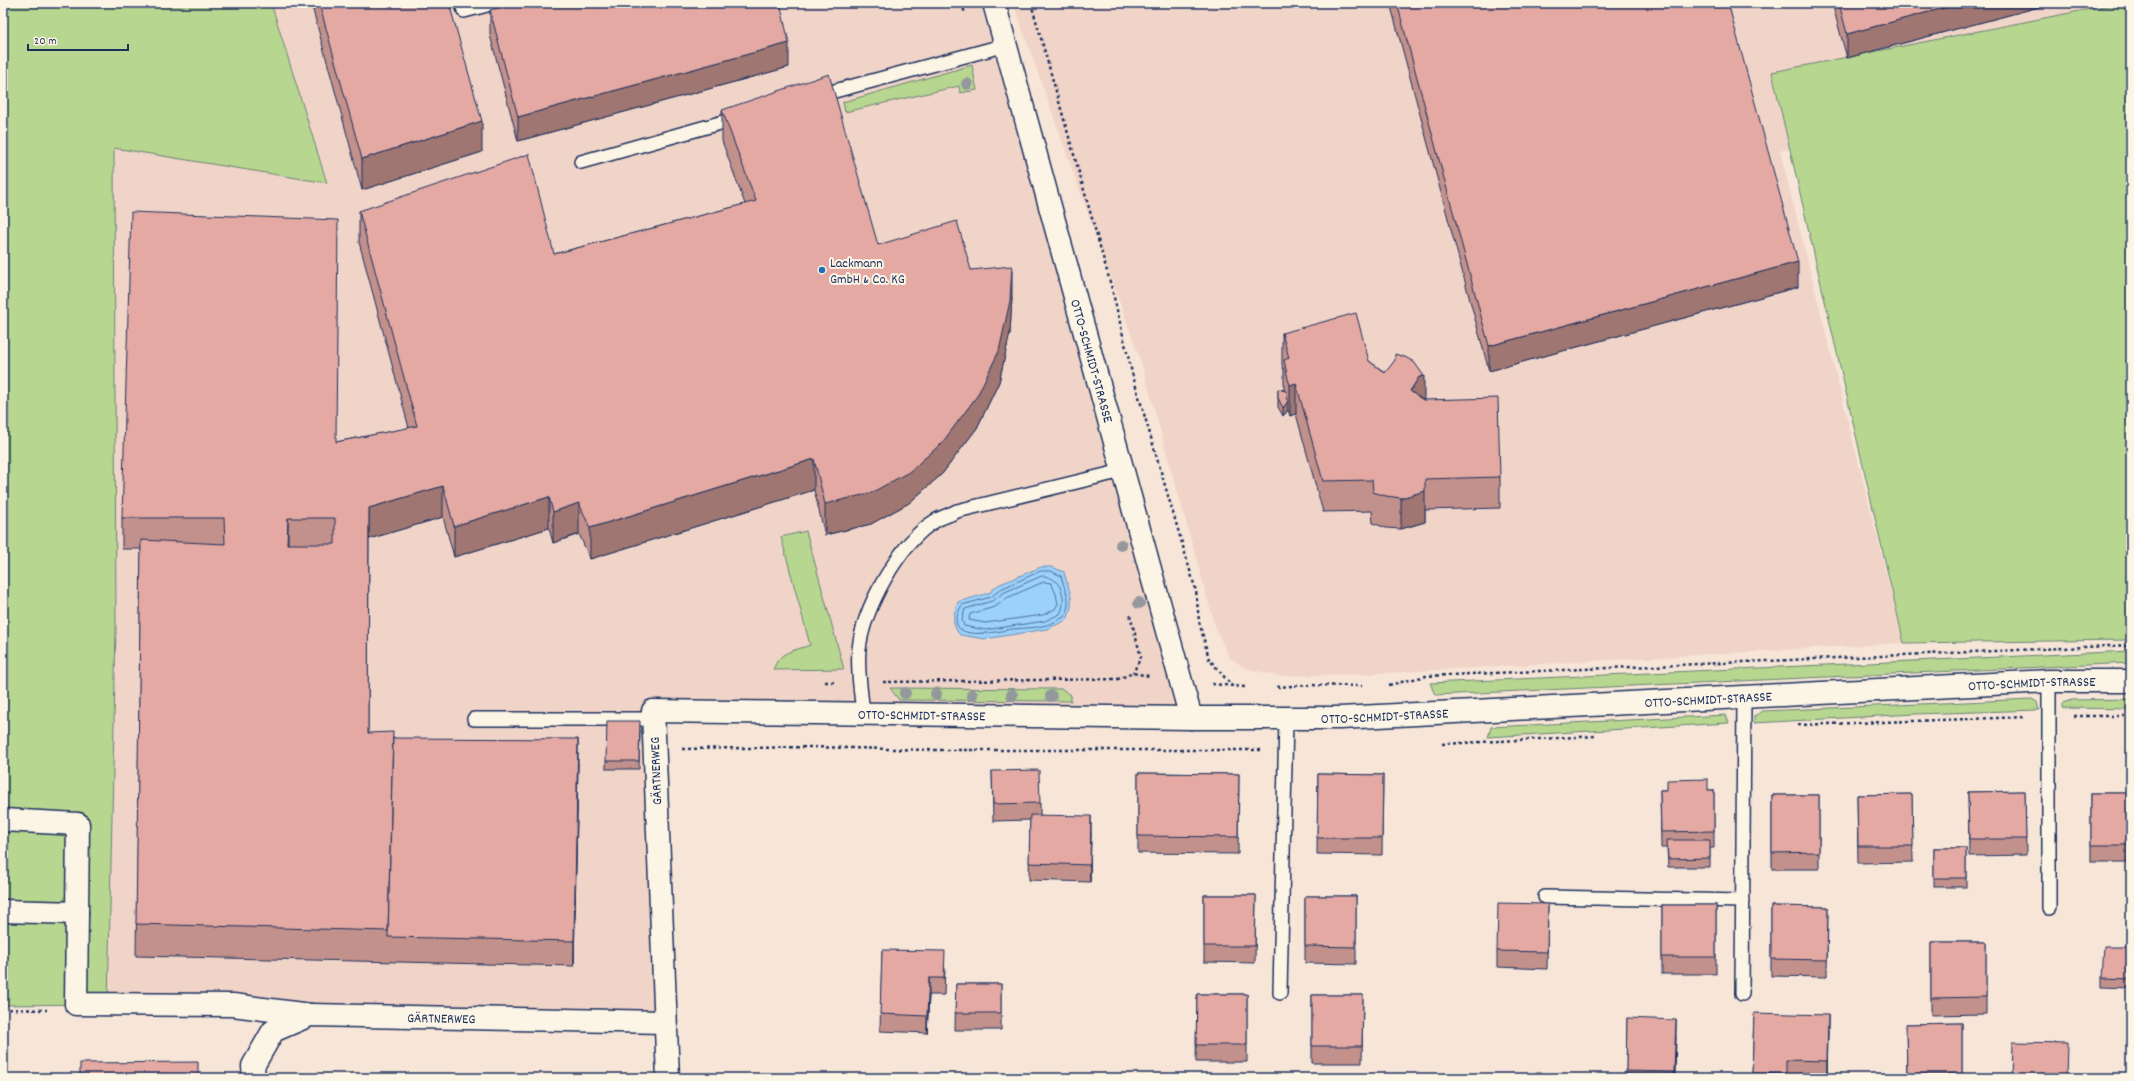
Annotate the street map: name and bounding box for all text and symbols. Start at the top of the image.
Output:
scale bar [28,26,128,52]
text: 20 m [34,33,57,50]
place label: Lackmann GmbH & Co. KG [830,254,905,290]
marker: Lackmann GmbH & Co. KG [817,265,827,275]
street label: OTTO-SCHMIDT-STRASSE [1064,297,1117,426]
street label: OTTO-SCHMIDT-STRASSE [1968,673,2096,697]
street label: OTTO-SCHMIDT-STRASSE [1644,687,1773,714]
street label: OTTO-SCHMIDT-STRASSE [1321,704,1450,730]
street label: OTTO-SCHMIDT-STRASSE [858,706,986,727]
street label: GÄRTNERWEG [646,736,668,805]
street label: GÄRTNERWEG [407,1009,476,1030]

